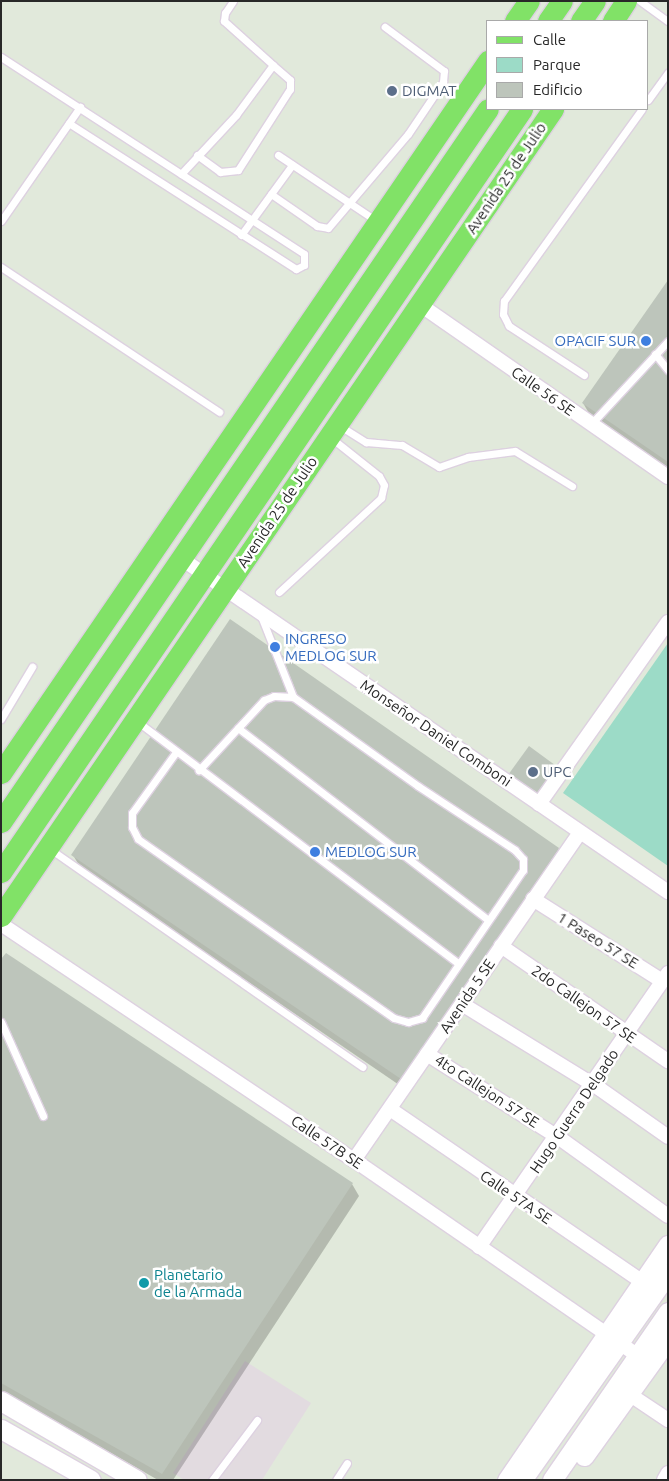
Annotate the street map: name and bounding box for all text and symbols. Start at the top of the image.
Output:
legend [487,20,649,110]
text: Calle [533,31,566,48]
text: Parque [533,56,581,73]
text: Edificio [533,81,582,98]
place label: DIGMAT [402,82,457,100]
marker: DIGMAT [386,85,398,97]
street label: Avenida 25 de Julio [462,119,550,237]
place label: OPACIF SUR [555,332,636,350]
marker: OPACIF SUR [640,335,652,347]
street label: Calle 56 SE [508,363,578,419]
street label: Avenida 25 de Julio [233,453,321,571]
place label: INGRESO MEDLOG SUR [285,629,377,664]
marker: INGRESO MEDLOG SUR [269,641,281,653]
street label: Monseñor Daniel Comboni [357,676,515,790]
place label: UPC [543,763,571,781]
marker: UPC [527,766,539,778]
place label: MEDLOG SUR [325,843,417,861]
marker: MEDLOG SUR [309,846,321,858]
street label: 1 Paseo 57 SE [554,908,642,972]
street label: Avenida 5 SE [436,956,498,1036]
street label: 2do Callejon 57 SE [528,961,640,1047]
street label: Hugo Guerra Delgado [526,1046,622,1176]
street label: 4to Callejon 57 SE [432,1051,542,1131]
street label: Calle 57B SE [288,1111,366,1173]
street label: Calle 57A SE [477,1166,555,1228]
place label: Planetario de la Armada [154,1265,242,1300]
marker: Planetario de la Armada [138,1277,150,1289]

